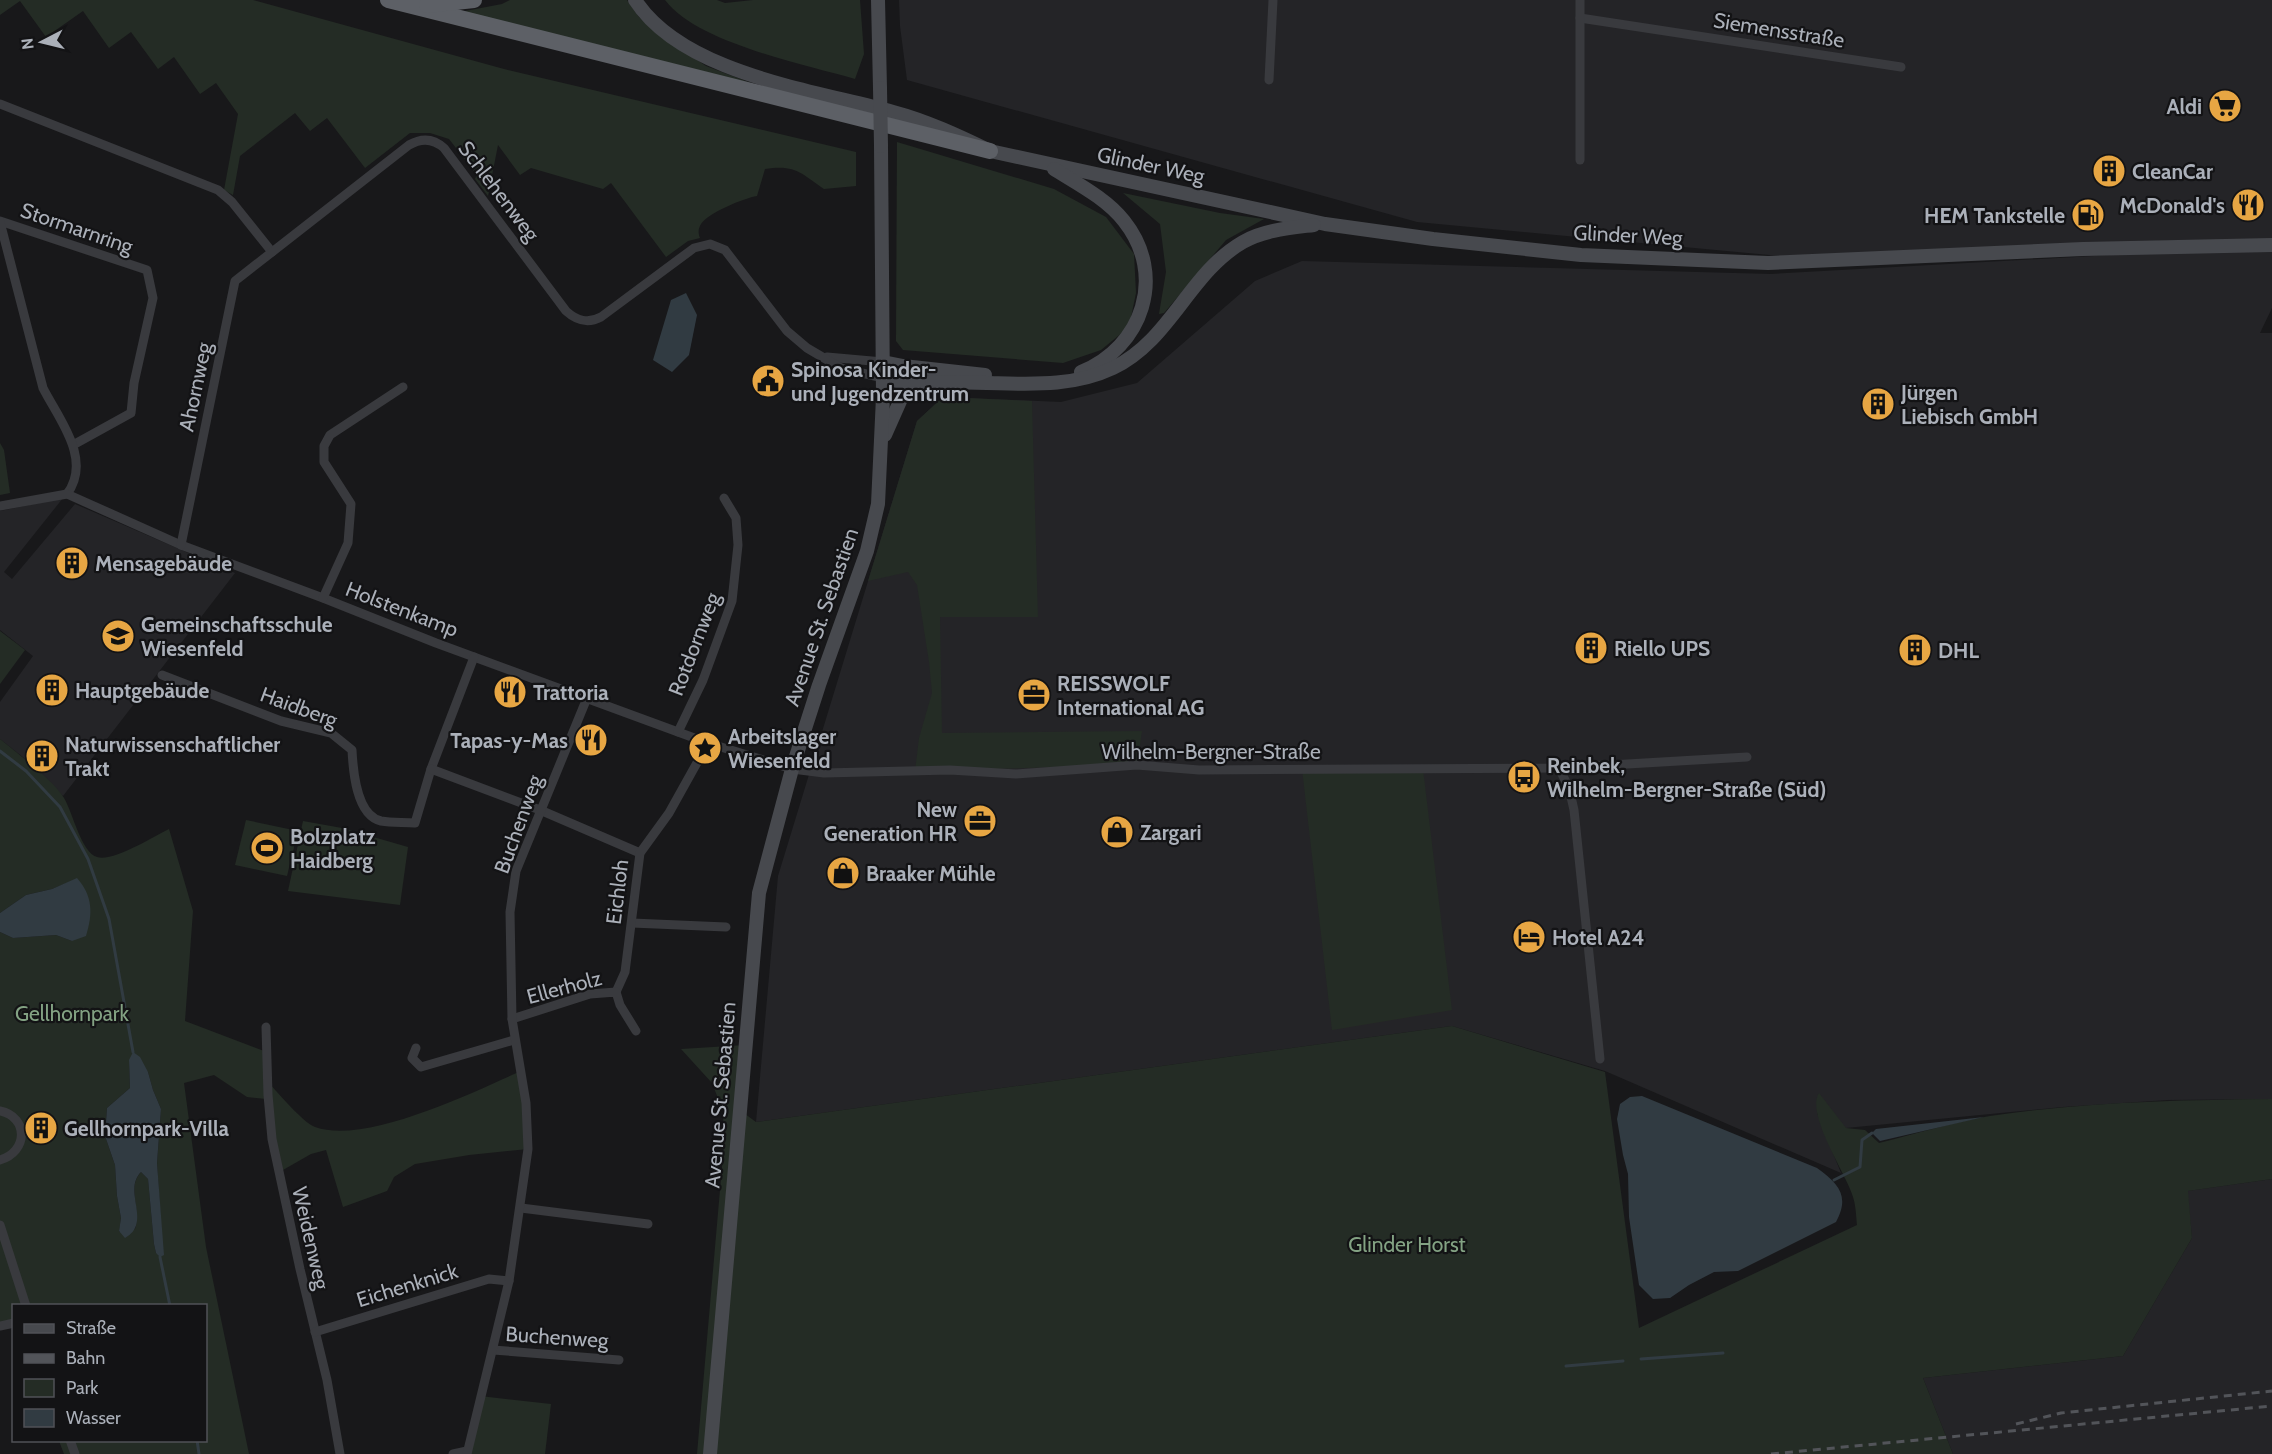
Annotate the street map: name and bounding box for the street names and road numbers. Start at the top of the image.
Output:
street label: Siemensstraße [1712,7,1846,53]
street label: Schlehenweg [453,136,545,246]
street label: Glinder Weg [1095,141,1208,189]
street label: Stormarnring [17,197,137,259]
street label: Glinder Weg [1573,220,1684,250]
street label: Ahornweg [173,340,217,434]
street label: Avenue St. Sebastien [779,525,863,709]
street label: Holstenkamp [342,576,462,642]
street label: Rotdornweg [663,588,725,699]
street label: Haidberg [257,682,341,733]
street label: Wilhelm-Bergner-Straße [1101,739,1321,764]
street label: Buchenweg [489,771,548,877]
street label: Eichloh [601,858,633,926]
street label: Ellerholz [524,965,604,1009]
street label: Avenue St. Sebastien [699,1001,741,1189]
street label: Weidenweg [287,1184,335,1292]
street label: Eichenknick [353,1258,461,1312]
street label: Buchenweg [505,1321,610,1353]

